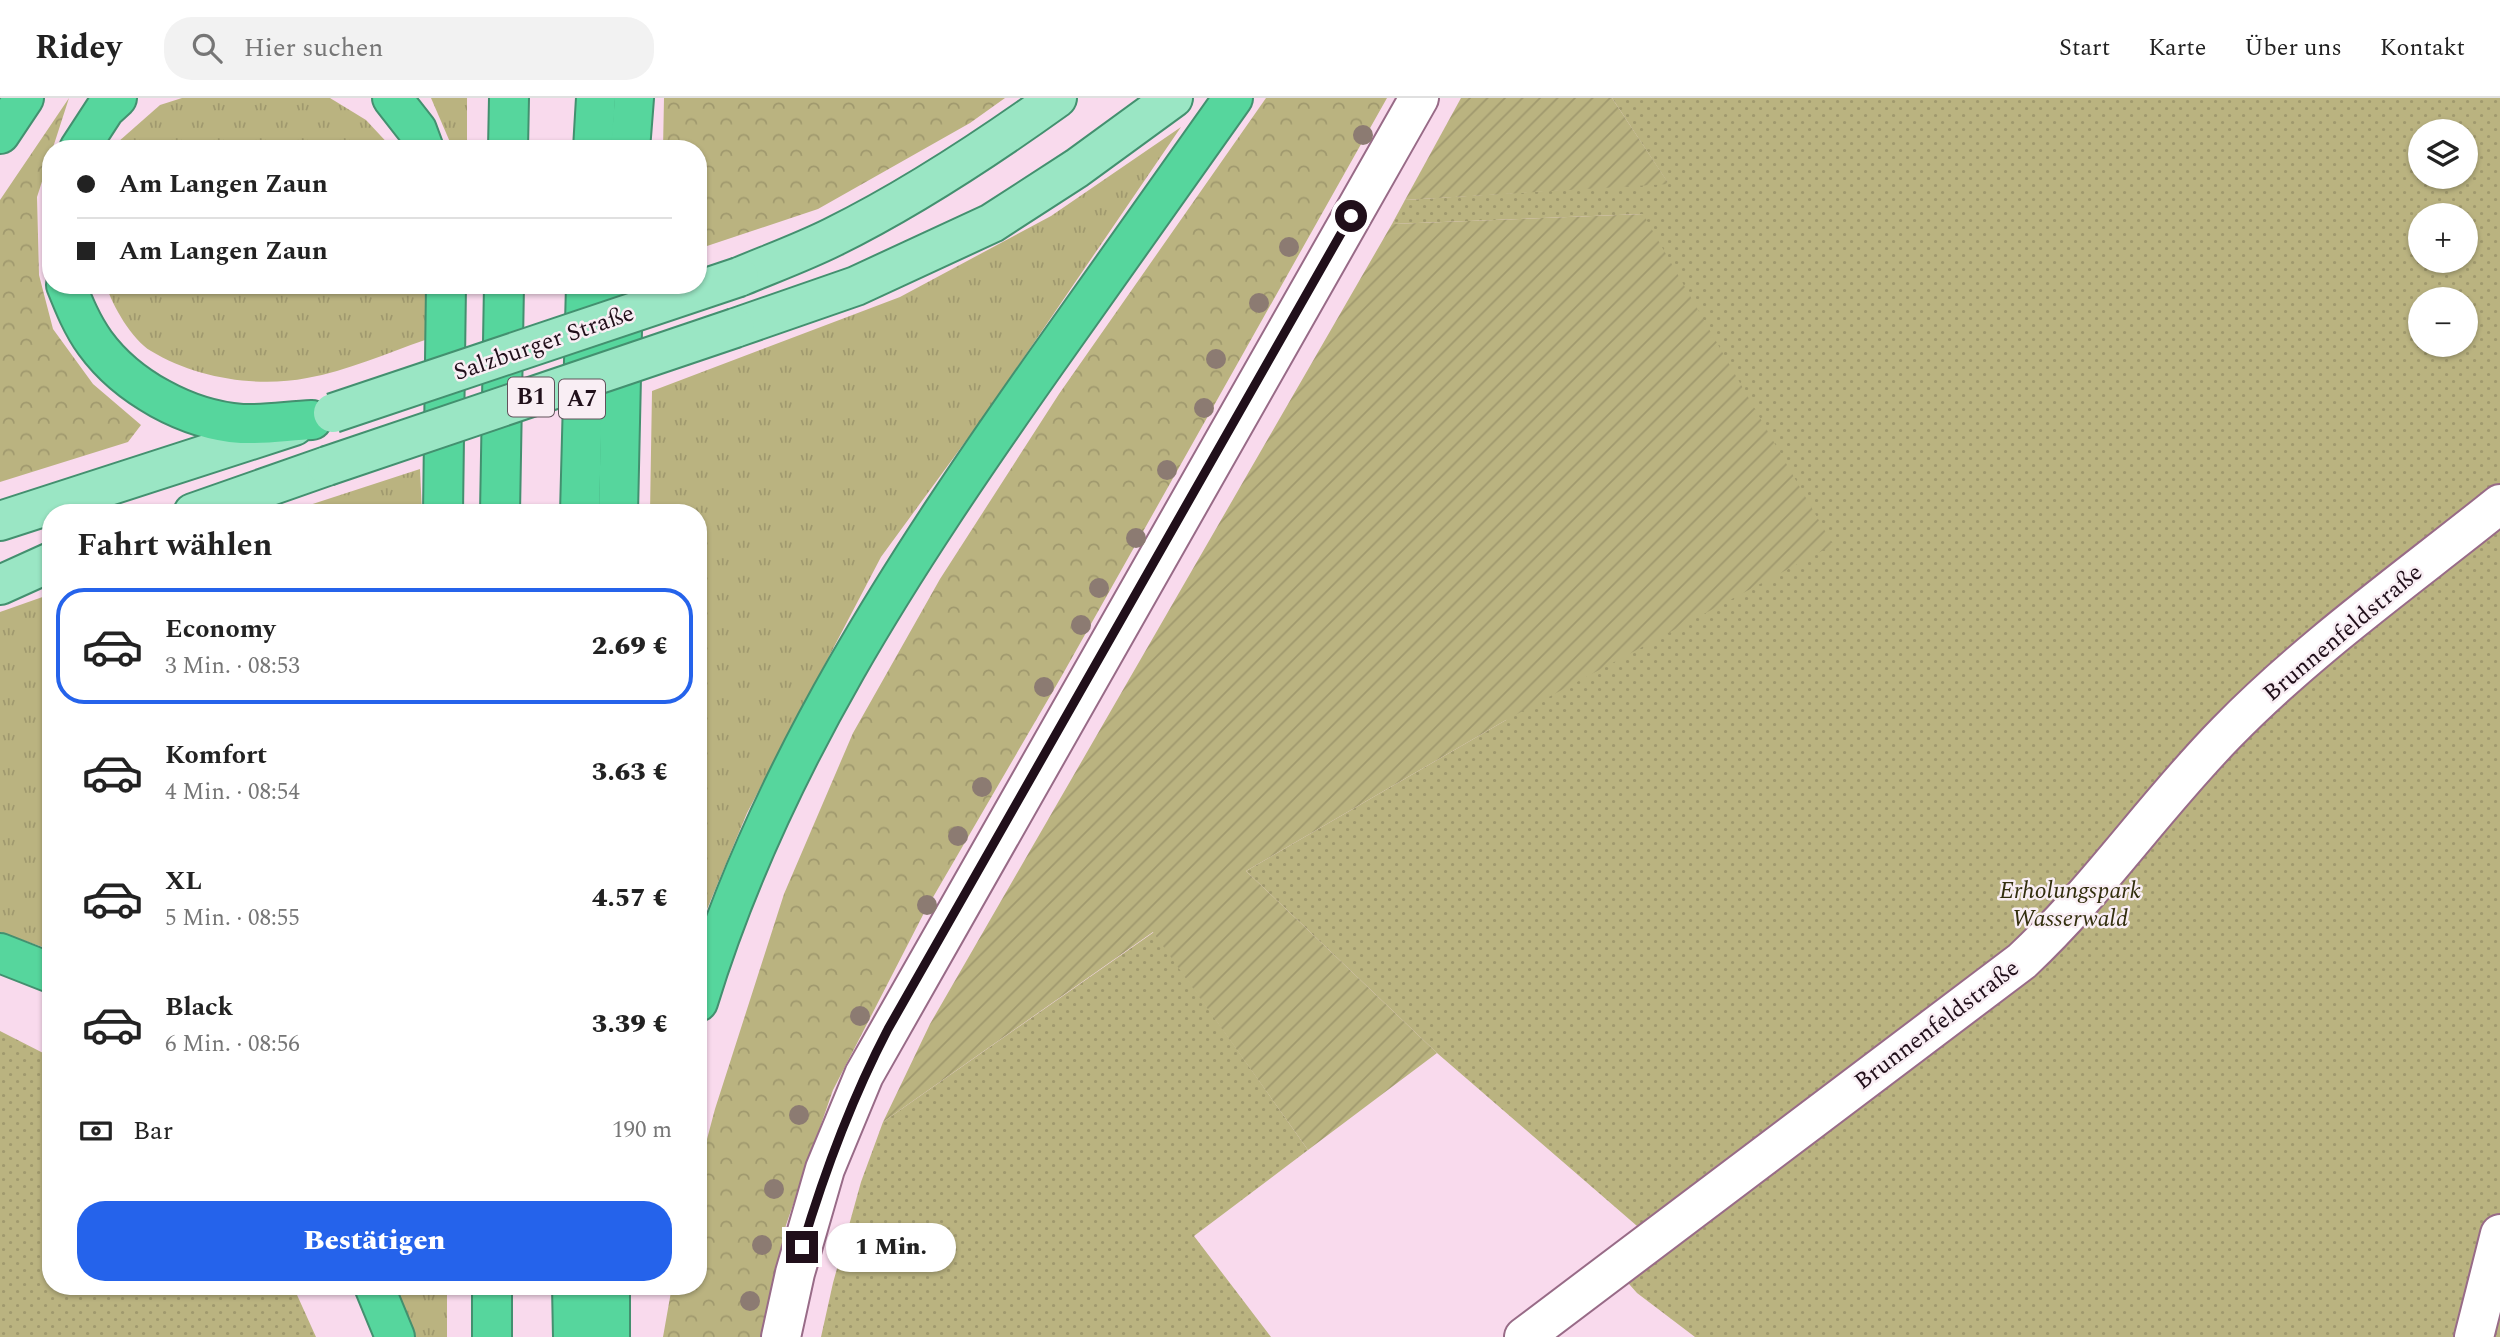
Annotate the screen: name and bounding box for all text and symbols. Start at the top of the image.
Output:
search box [164,17,654,80]
text: Ridey [35,23,122,73]
text: Hier suchen [244,28,383,68]
icon: search [188,29,226,67]
text: Start [2059,30,2110,66]
text: Karte [2148,30,2206,66]
text: Über uns [2244,30,2342,66]
text: Kontakt [2380,30,2465,66]
map controls [2408,119,2478,357]
button: layers [2408,119,2478,189]
text: Am Langen Zaun [119,164,328,204]
route start [1335,200,1367,232]
button: + [2408,203,2478,273]
text: Am Langen Zaun [119,231,328,271]
button: − [2408,287,2478,357]
street label: Salzburger Straße [449,295,639,391]
road number: B1 [508,378,554,416]
road number: A7 [559,380,605,418]
text: Fahrt wählen [77,521,272,570]
street label: Brunnenfeldstraße [2255,555,2431,711]
text: Economy [165,609,275,649]
icon: car [81,615,144,678]
text: 2.69 € [592,626,668,666]
text: 3 Min. · 08:53 [165,649,300,684]
text: Komfort [165,735,267,775]
icon: car [81,741,144,804]
text: 3.63 € [592,752,668,792]
text: 4 Min. · 08:54 [165,775,300,810]
text: XL [165,861,202,901]
icon: car [81,867,144,930]
park label: Erholungspark Wasserwald [1999,873,2141,937]
text: 4.57 € [592,878,668,918]
text: 5 Min. · 08:55 [165,901,300,936]
street label: Brunnenfeldstraße [1847,951,2027,1099]
text: Black [165,987,233,1027]
icon: car [81,993,144,1056]
text: 3.39 € [592,1004,668,1044]
text: 6 Min. · 08:56 [165,1027,300,1062]
text: Bar [133,1111,173,1151]
icon: cash [77,1112,115,1150]
text: 190 m [612,1113,672,1148]
button: Bestätigen [77,1201,672,1281]
callout: 1 Min. [826,1222,956,1272]
text: 1 Min. [855,1230,927,1265]
route end [786,1231,818,1263]

